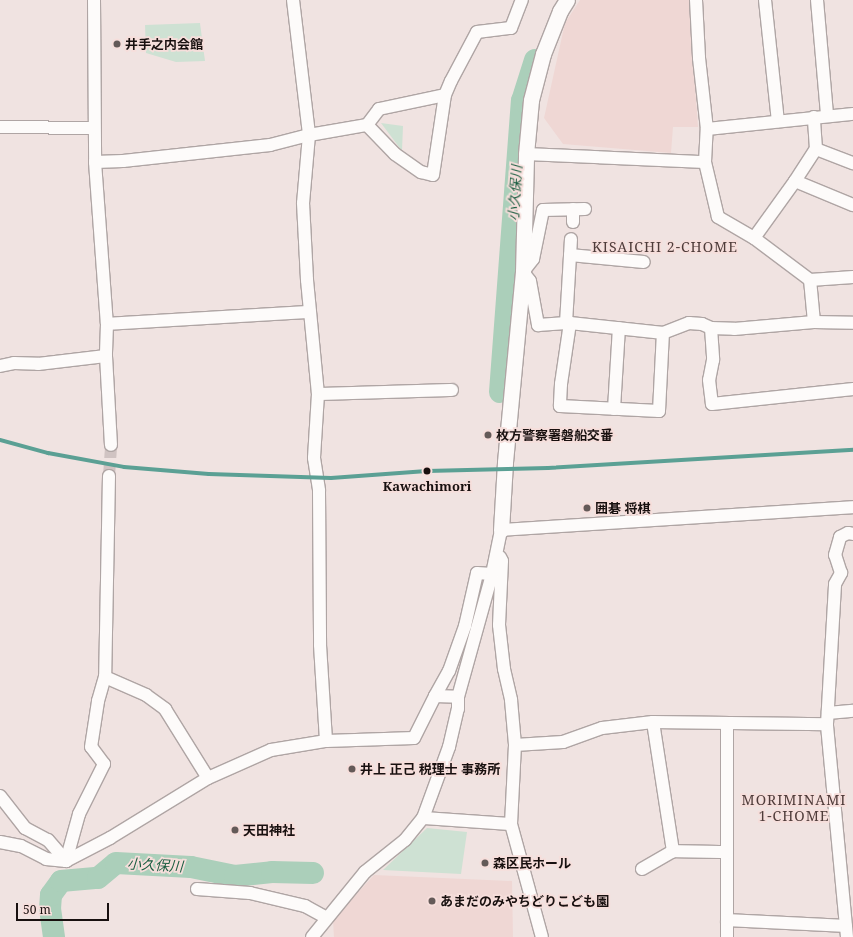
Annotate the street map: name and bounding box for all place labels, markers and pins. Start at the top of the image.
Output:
place label: 井手之内会館 [125,36,203,52]
marker: 井手之内会館 [112,39,122,49]
place label: 枚方警察署磐船交番 [496,427,613,443]
marker: 枚方警察署磐船交番 [483,430,493,440]
marker: Kawachimori [421,465,433,477]
place label: Kawachimori [383,478,471,494]
place label: 囲碁 将棋 [595,500,650,516]
marker: 囲碁 将棋 [582,503,592,513]
place label: 井上 正己 税理士 事務所 [360,761,500,777]
marker: 井上 正己 税理士 事務所 [347,764,357,774]
place label: 天田神社 [243,822,295,838]
marker: 天田神社 [230,825,240,835]
place label: 森区民ホール [493,855,571,871]
marker: 森区民ホール [480,858,490,868]
place label: あまだのみやちどりこども園 [440,893,609,909]
marker: あまだのみやちどりこども園 [427,896,437,906]

